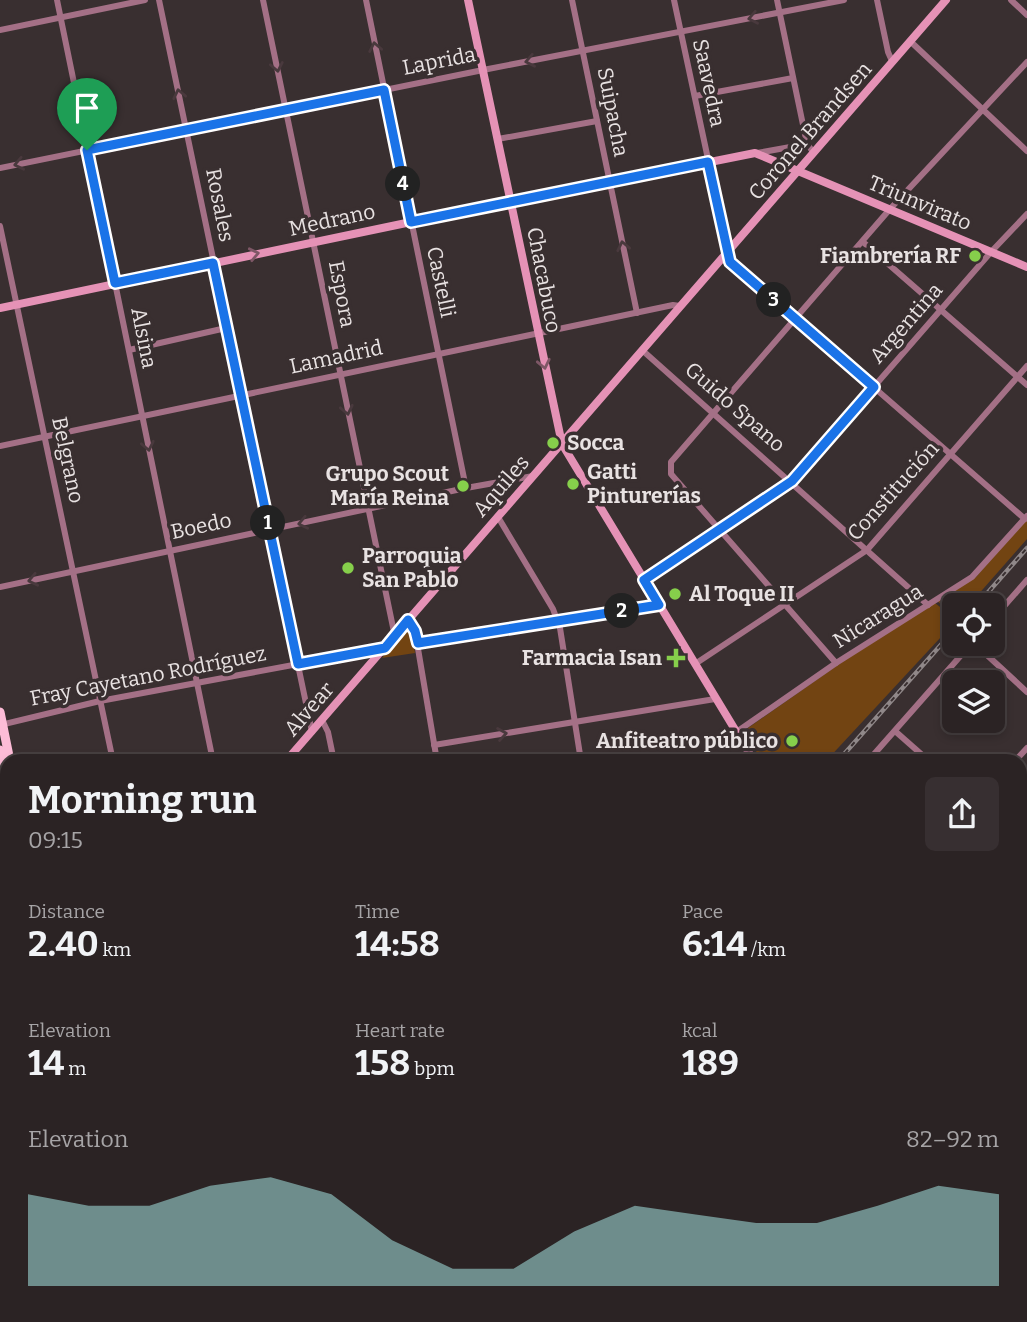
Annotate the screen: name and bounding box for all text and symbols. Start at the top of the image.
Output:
one-way arrow [747,10,759,25]
street label: Saavedra [687,37,731,130]
one-way arrow [369,41,384,53]
street label: Laprida [400,41,478,81]
one-way arrow [524,53,536,68]
street label: Coronel Brandsen [743,57,877,205]
one-way arrow [268,61,283,73]
street label: Suipacha [592,65,634,159]
pin [57,78,117,150]
one-way arrow [172,88,187,100]
icon: arrive [68,89,106,127]
one-way arrow [13,156,25,171]
street label: Rosales [200,166,240,244]
pin: 4 [386,166,420,202]
street label: Triunvirato [865,170,975,236]
text: 4 [397,172,408,195]
street label: Medrano [286,198,378,242]
street label: Chacabuco [521,225,567,335]
one-way arrow [616,240,631,252]
place label: Fiambrería RF [820,243,961,269]
street label: Castelli [421,244,461,320]
one-way arrow [248,248,260,263]
marker: Fiambrería RF [967,248,983,264]
street label: Espora [323,258,361,330]
street label: Argentina [864,277,948,369]
pin: 3 [756,282,792,318]
text: 3 [768,288,779,311]
street label: Alsina [125,305,163,371]
street label: Lamadrid [287,334,385,380]
street label: Guido Spano [679,356,791,458]
one-way arrow [535,358,550,370]
one-way arrow [339,404,354,416]
street label: Belgrano [46,414,90,506]
place label: Socca [567,430,625,456]
marker: Socca [545,435,561,451]
street label: Constitución [842,436,944,546]
one-way arrow [140,440,155,452]
street label: Aquiles [467,450,535,522]
place label: Gatti Pinturerías [587,459,701,509]
place label: Grupo Scout María Reina [326,461,450,511]
marker: Gatti Pinturerías [565,476,581,492]
marker: Grupo Scout María Reina [455,478,471,494]
pin: 1 [250,505,286,540]
street label: Boedo [168,507,234,545]
text: 1 [263,511,272,534]
one-way arrow [298,514,310,529]
place label: Parroquia San Pablo [362,543,462,593]
marker: Parroquia San Pablo [340,560,356,576]
one-way arrow [27,571,39,586]
street label: Nicaragua [828,578,928,654]
place label: Al Toque II [689,581,795,607]
marker: Al Toque II [667,586,683,602]
map controls [942,593,1005,733]
button: locate [942,593,1005,656]
pin: 2 [604,594,640,628]
text: 2 [616,599,627,622]
street label: Fray Cayetano Rodríguez [28,640,268,712]
place label: Farmacia Isan [522,645,662,671]
marker: Farmacia Isan [668,650,684,666]
button: layers [942,670,1005,733]
street label: Alvear [278,677,340,741]
one-way arrow [496,727,508,742]
place label: Anfiteatro público [596,728,778,754]
marker: Anfiteatro público [784,733,800,749]
text: Morning run [28,777,256,823]
button: share [925,777,999,851]
text: 09:15 [28,826,83,854]
text: Distance [28,900,105,923]
text: Time [355,900,400,923]
text: Pace [682,900,723,923]
text: 2.40 [28,923,99,965]
text: 14:58 [355,923,440,965]
text: 6:14 [682,923,747,965]
text: km [99,938,131,961]
text: /km [747,938,786,961]
text: Elevation [28,1019,111,1042]
text: Heart rate [355,1019,445,1042]
text: kcal [682,1019,717,1042]
text: 14 [28,1042,64,1084]
text: 158 [355,1042,410,1084]
text: 189 [682,1042,739,1084]
text: m [64,1057,86,1080]
text: bpm [410,1057,455,1080]
text: Elevation [28,1125,128,1153]
text: 82–92 m [906,1125,999,1153]

